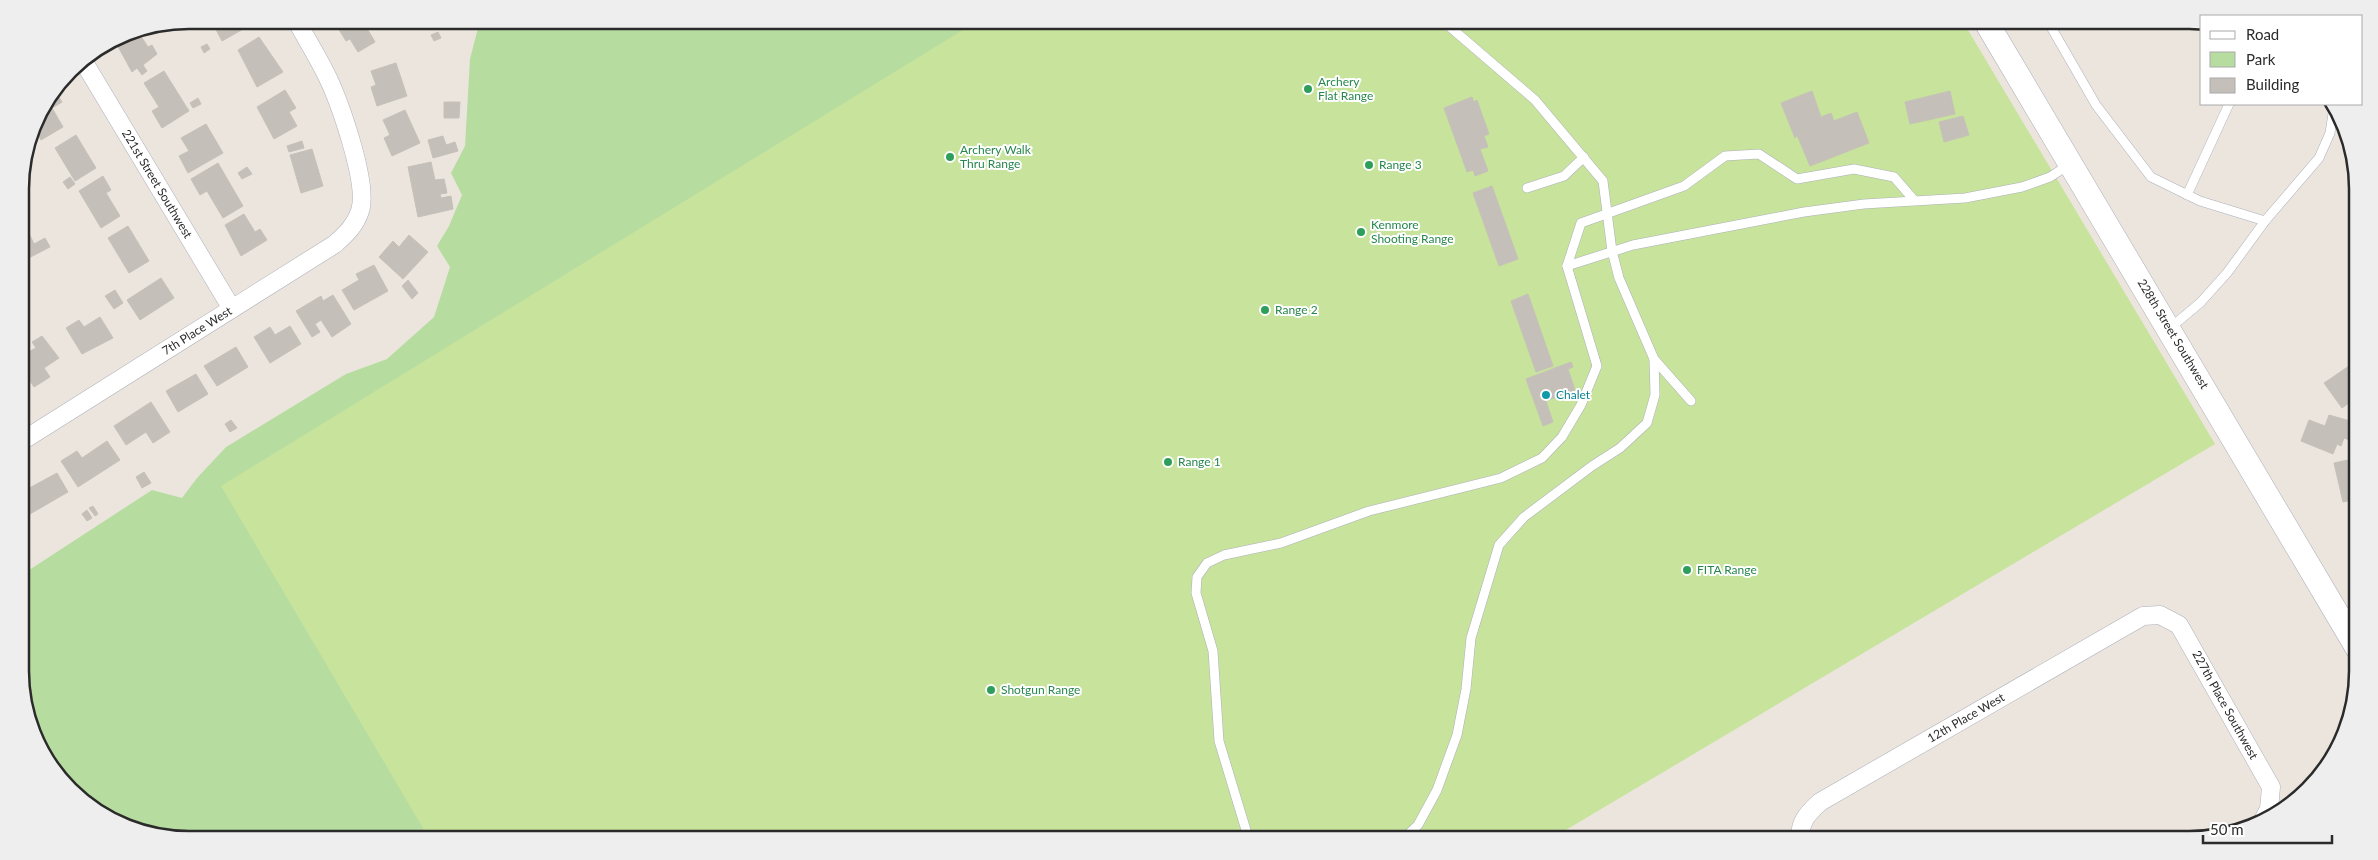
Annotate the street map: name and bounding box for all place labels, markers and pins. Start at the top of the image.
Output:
place label: Archery Flat Range [1318,74,1373,103]
marker: Archery Flat Range [1302,83,1314,95]
place label: Archery Walk Thru Range [960,142,1032,171]
marker: Archery Walk Thru Range [944,151,956,163]
place label: Range 3 [1379,157,1422,172]
marker: Range 3 [1363,159,1375,171]
place label: Kenmore Shooting Range [1371,217,1454,246]
marker: Kenmore Shooting Range [1355,226,1367,238]
place label: Range 2 [1275,302,1318,317]
marker: Range 2 [1259,304,1271,316]
place label: Chalet [1556,387,1591,402]
marker: Chalet [1540,389,1552,401]
place label: Range 1 [1178,454,1221,469]
marker: Range 1 [1162,456,1174,468]
place label: FITA Range [1697,562,1757,577]
marker: FITA Range [1681,564,1693,576]
place label: Shotgun Range [1001,682,1080,697]
marker: Shotgun Range [985,684,997,696]

